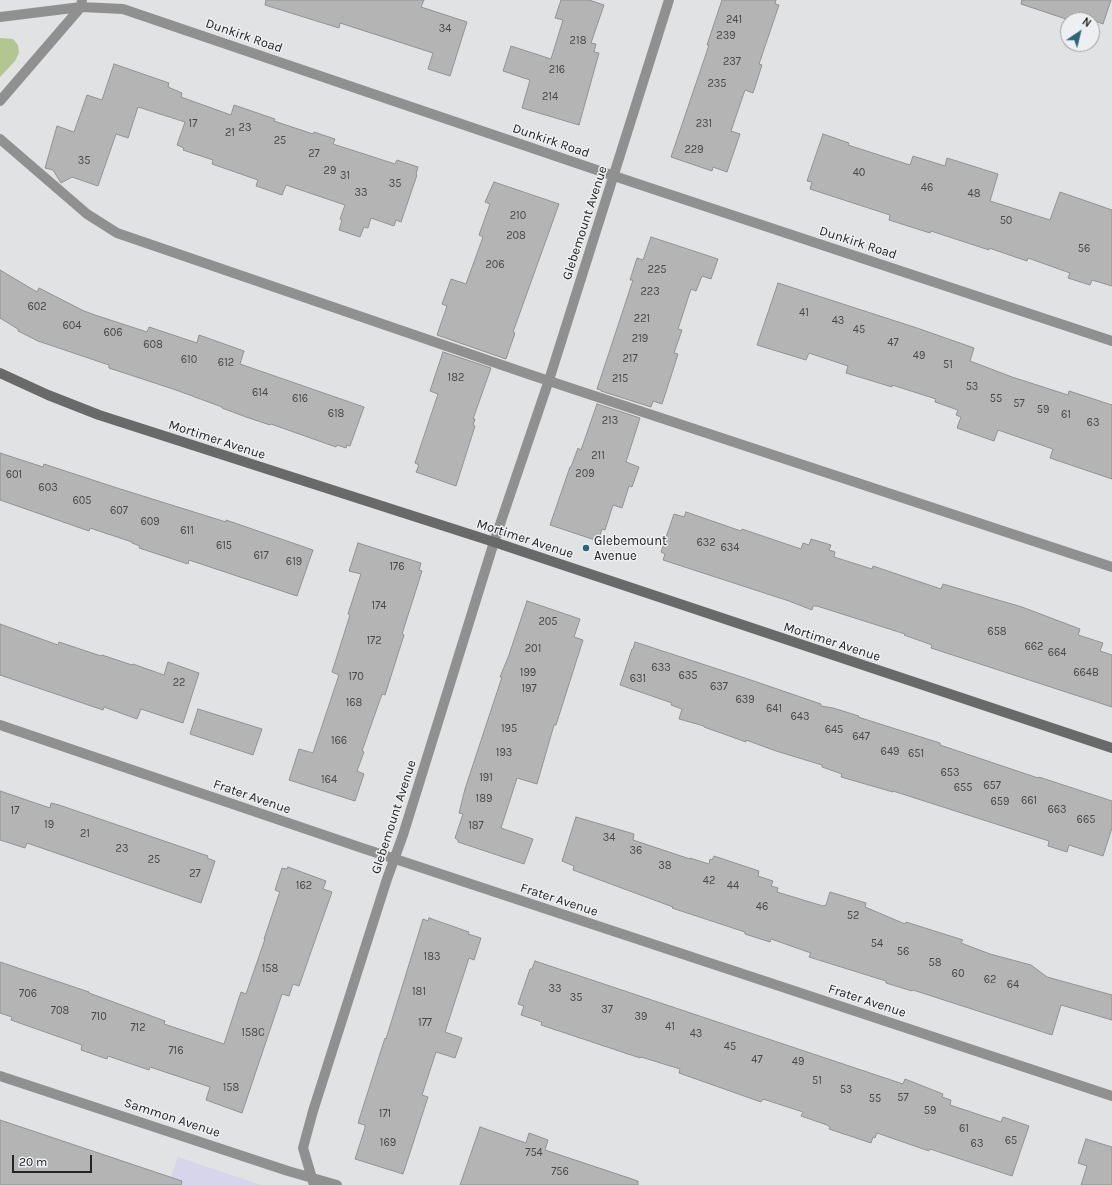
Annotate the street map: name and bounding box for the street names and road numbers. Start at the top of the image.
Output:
street label: Dunkirk Road [203,16,285,56]
street label: Dunkirk Road [510,121,592,161]
street label: Glebemount Avenue [559,164,611,282]
street label: Dunkirk Road [817,223,899,263]
street label: Mortimer Avenue [167,417,267,463]
street label: Mortimer Avenue [475,516,575,562]
street label: Mortimer Avenue [782,619,882,665]
street label: Glebemount Avenue [368,758,420,876]
street label: Frater Avenue [211,776,293,818]
street label: Frater Avenue [518,880,600,920]
street label: Frater Avenue [826,981,908,1021]
street label: Sammon Avenue [122,1095,222,1141]

